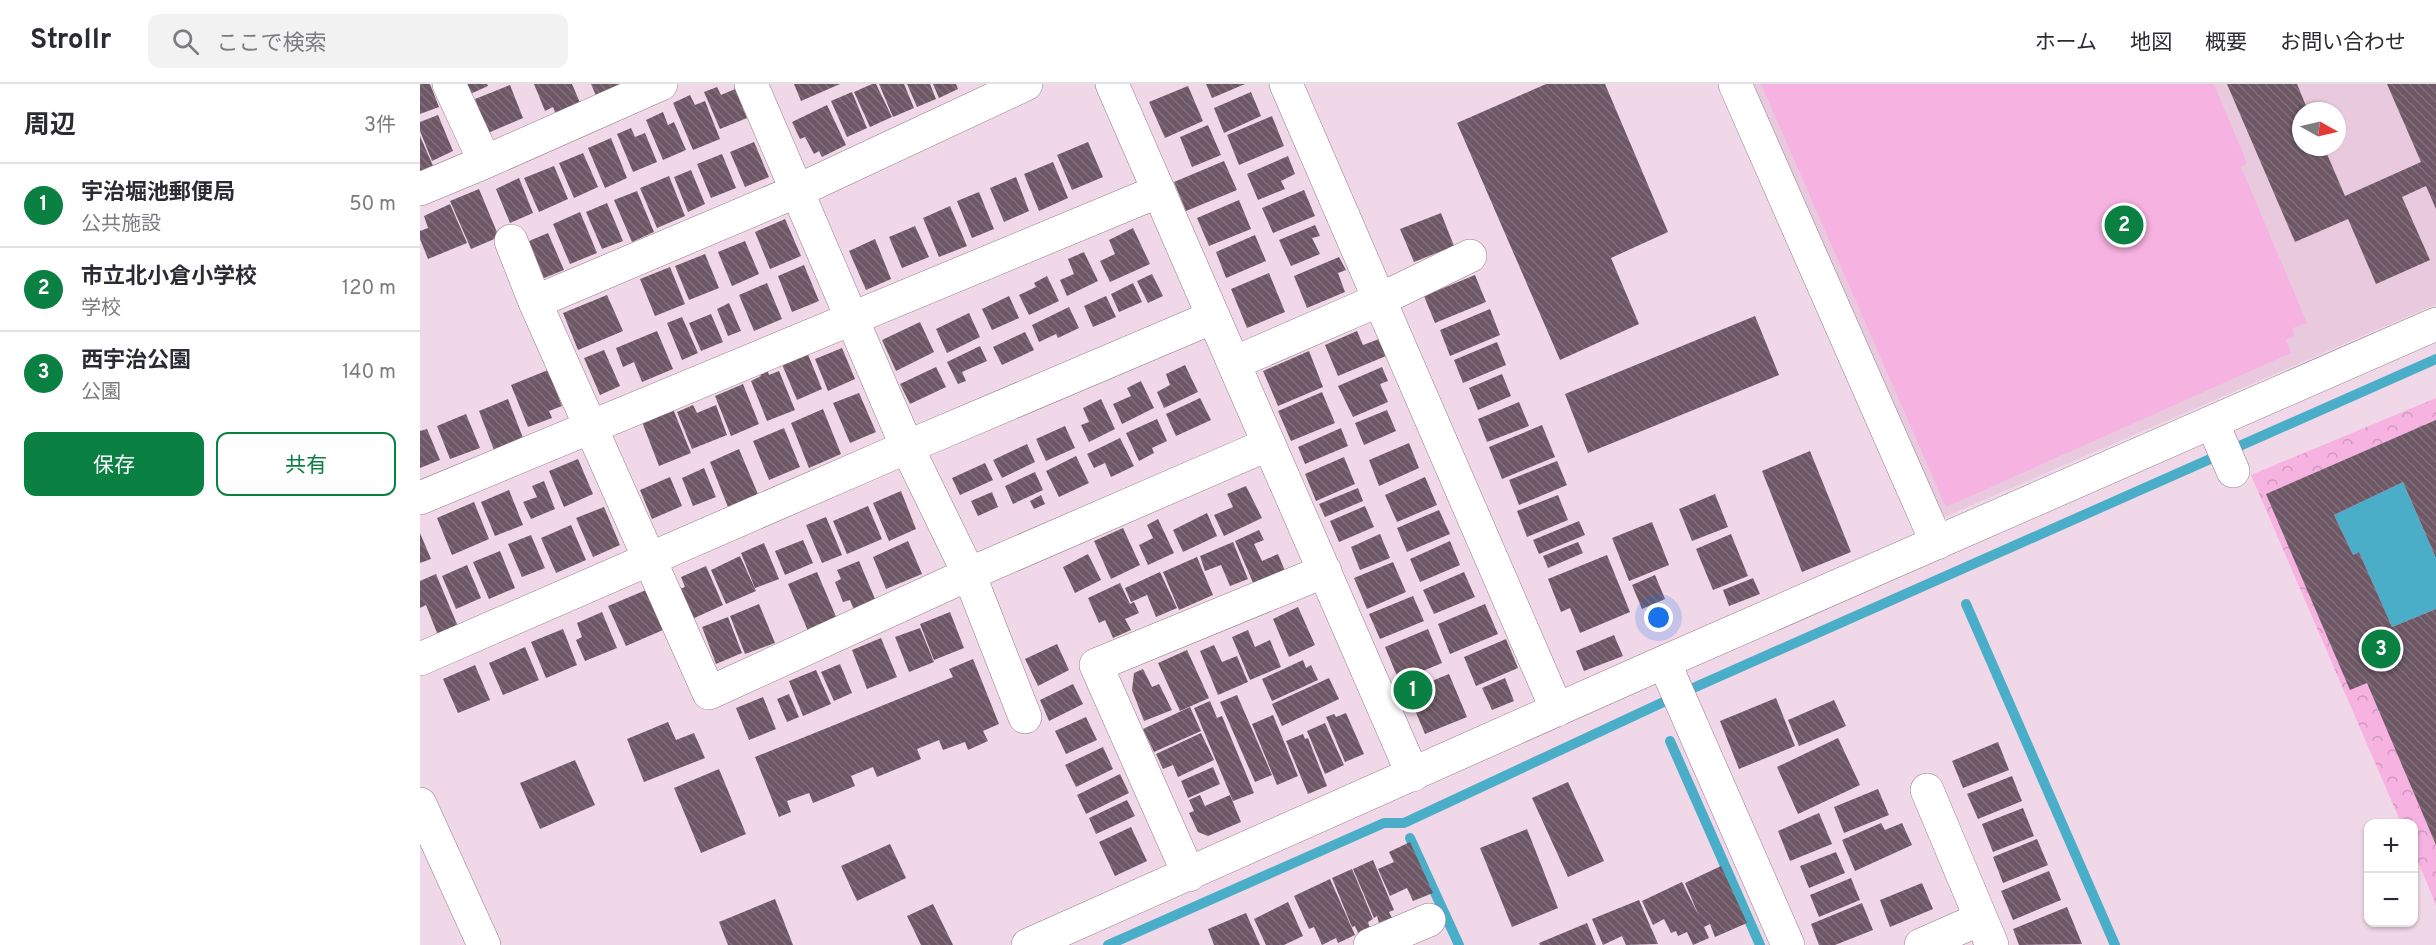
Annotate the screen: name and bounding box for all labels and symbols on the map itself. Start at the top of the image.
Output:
north arrow [2292,102,2346,156]
pin: 2 [2104,202,2144,248]
your location [1644,603,1673,632]
pin: 3 [2362,626,2400,672]
pin: 1 [1394,668,1432,712]

